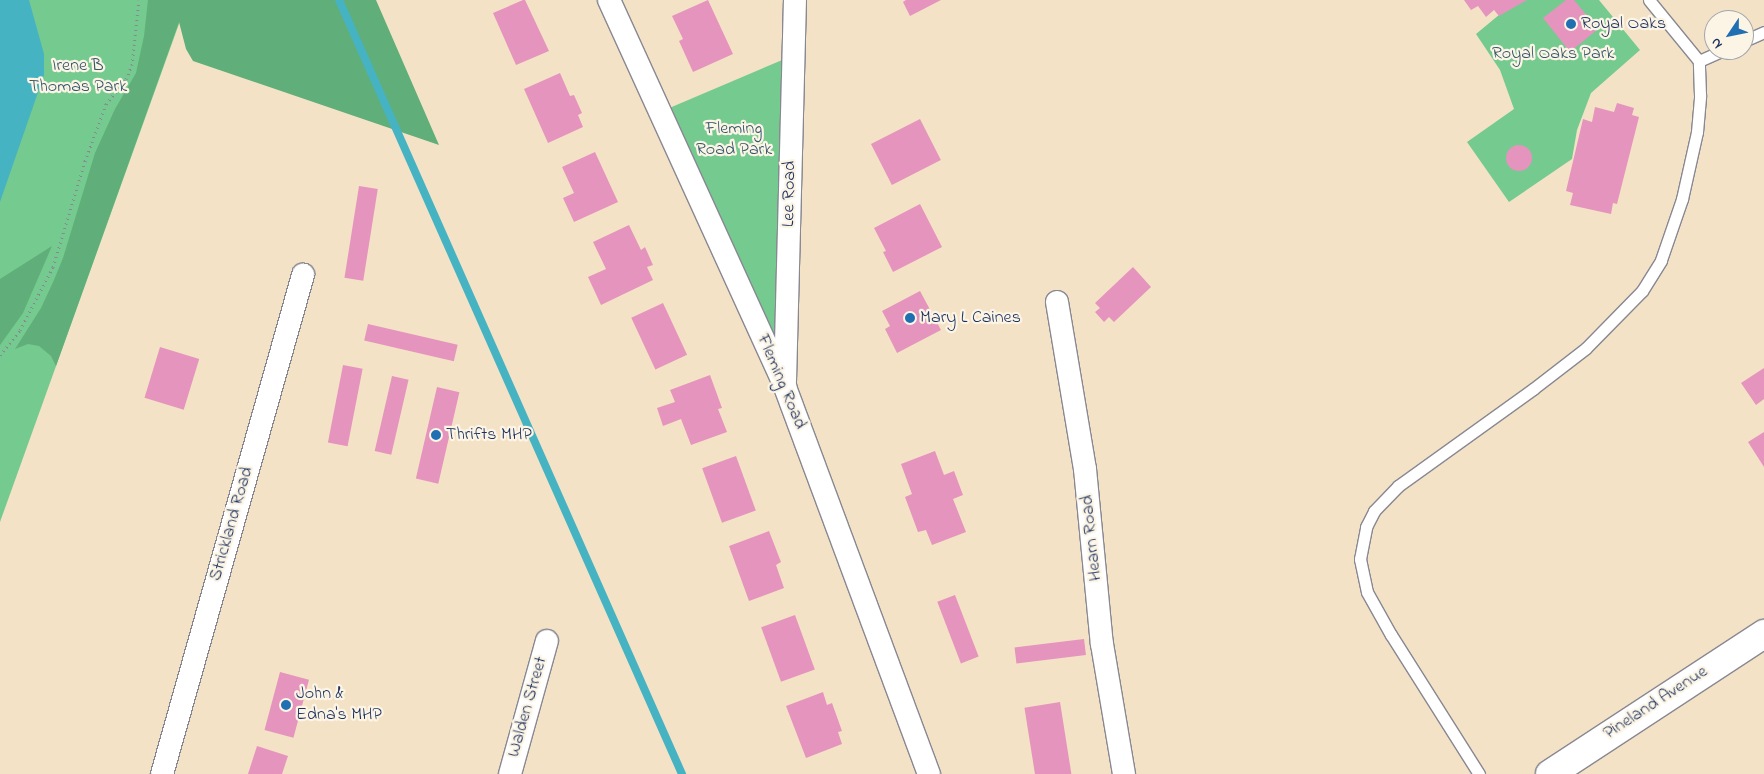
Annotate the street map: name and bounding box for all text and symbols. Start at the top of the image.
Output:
north arrow [1704,10,1754,60]
place label: Royal Oaks [1581,13,1666,35]
marker: Royal Oaks [1565,18,1577,30]
text: N [1706,33,1728,53]
park label: Royal Oaks Park [1492,43,1614,65]
park label: Irene B Thomas Park [29,56,127,98]
park label: Fleming Road Park [696,119,772,162]
street label: Lee Road [779,161,801,227]
place label: Mary L Caines [920,307,1021,329]
marker: Mary L Caines [904,312,916,324]
street label: Fleming Road [751,331,811,433]
place label: Thrifts MHP [446,424,532,446]
marker: Thrifts MHP [430,429,442,441]
street label: Strickland Road [205,464,259,584]
street label: Hearn Road [1077,494,1107,582]
street label: Walden Street [503,654,553,760]
street label: Pineland Avenue [1600,661,1712,745]
place label: John & Edna's MHP [296,684,382,726]
marker: John & Edna's MHP [280,699,292,711]

